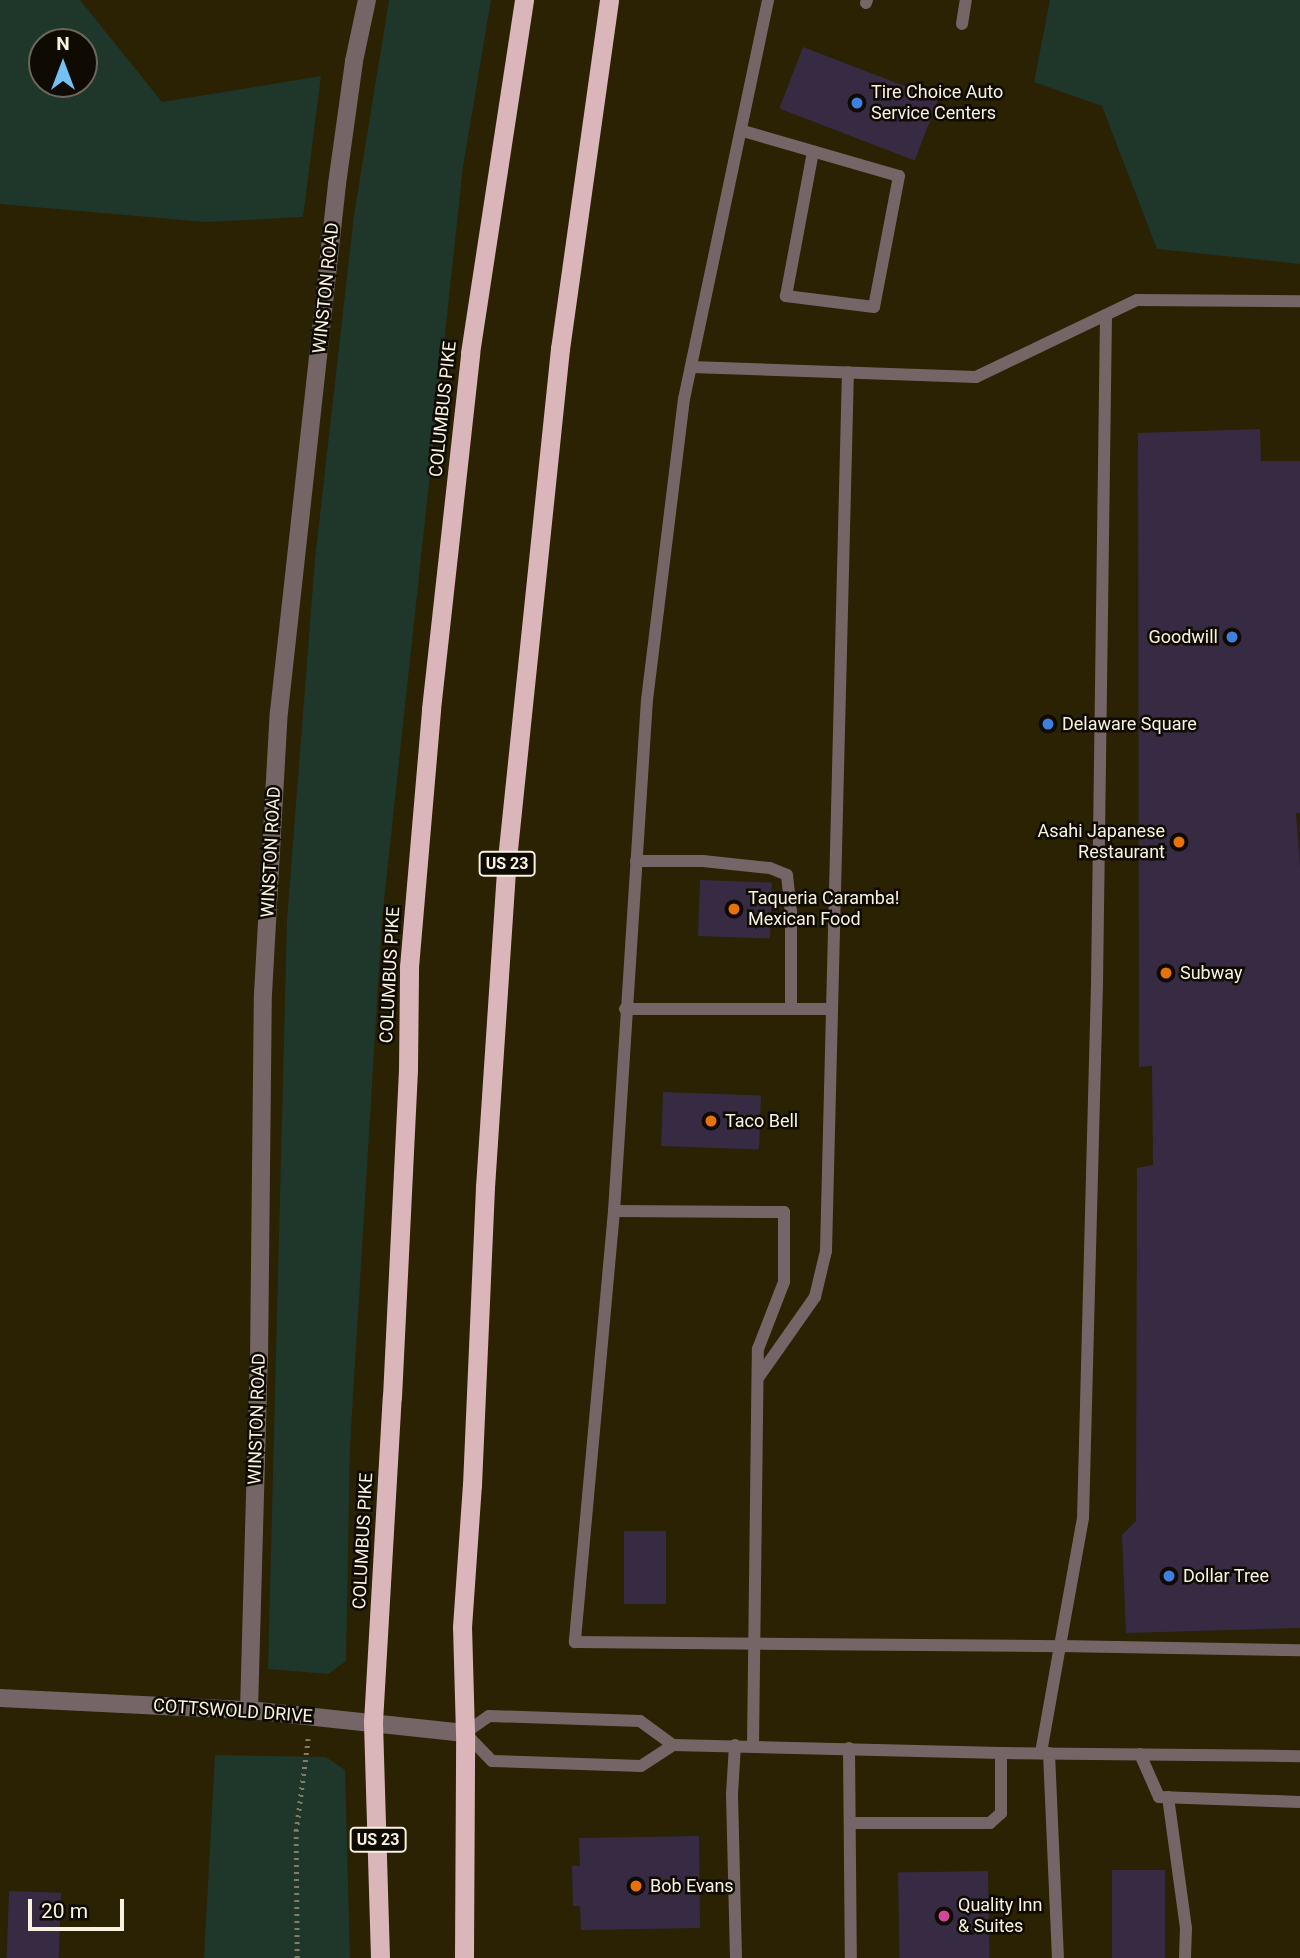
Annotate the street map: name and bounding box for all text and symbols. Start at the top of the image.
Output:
north arrow [28,28,98,98]
text: N [56,32,70,55]
place label: Tire Choice Auto Service Centers [871,82,1003,124]
marker: Tire Choice Auto Service Centers [849,95,865,111]
street label: WINSTON ROAD [308,222,344,354]
street label: COLUMBUS PIKE [425,340,461,478]
place label: Goodwill [1148,626,1218,648]
marker: Goodwill [1224,629,1240,645]
place label: Delaware Square [1062,713,1197,735]
marker: Delaware Square [1040,716,1056,732]
street label: WINSTON ROAD [257,786,285,918]
place label: Asahi Japanese Restaurant [1037,821,1165,864]
marker: Asahi Japanese Restaurant [1171,834,1187,850]
road number: US 23 [477,852,537,876]
place label: Taqueria Caramba! Mexican Food [748,888,899,930]
marker: Taqueria Caramba! Mexican Food [726,901,742,917]
street label: COLUMBUS PIKE [376,906,404,1044]
place label: Subway [1180,962,1242,984]
marker: Subway [1158,965,1174,981]
place label: Taco Bell [725,1110,798,1132]
marker: Taco Bell [703,1113,719,1129]
street label: WINSTON ROAD [244,1353,270,1485]
street label: COLUMBUS PIKE [349,1472,377,1610]
place label: Dollar Tree [1183,1565,1269,1587]
marker: Dollar Tree [1161,1568,1177,1584]
street label: COTTSWOLD DRIVE [153,1695,313,1727]
road number: US 23 [348,1828,408,1852]
place label: Bob Evans [650,1875,734,1897]
marker: Bob Evans [628,1878,644,1894]
scale bar [32,1884,128,1928]
place label: Quality Inn & Suites [958,1895,1042,1938]
text: 20 m [41,1899,88,1923]
marker: Quality Inn & Suites [936,1908,952,1924]

